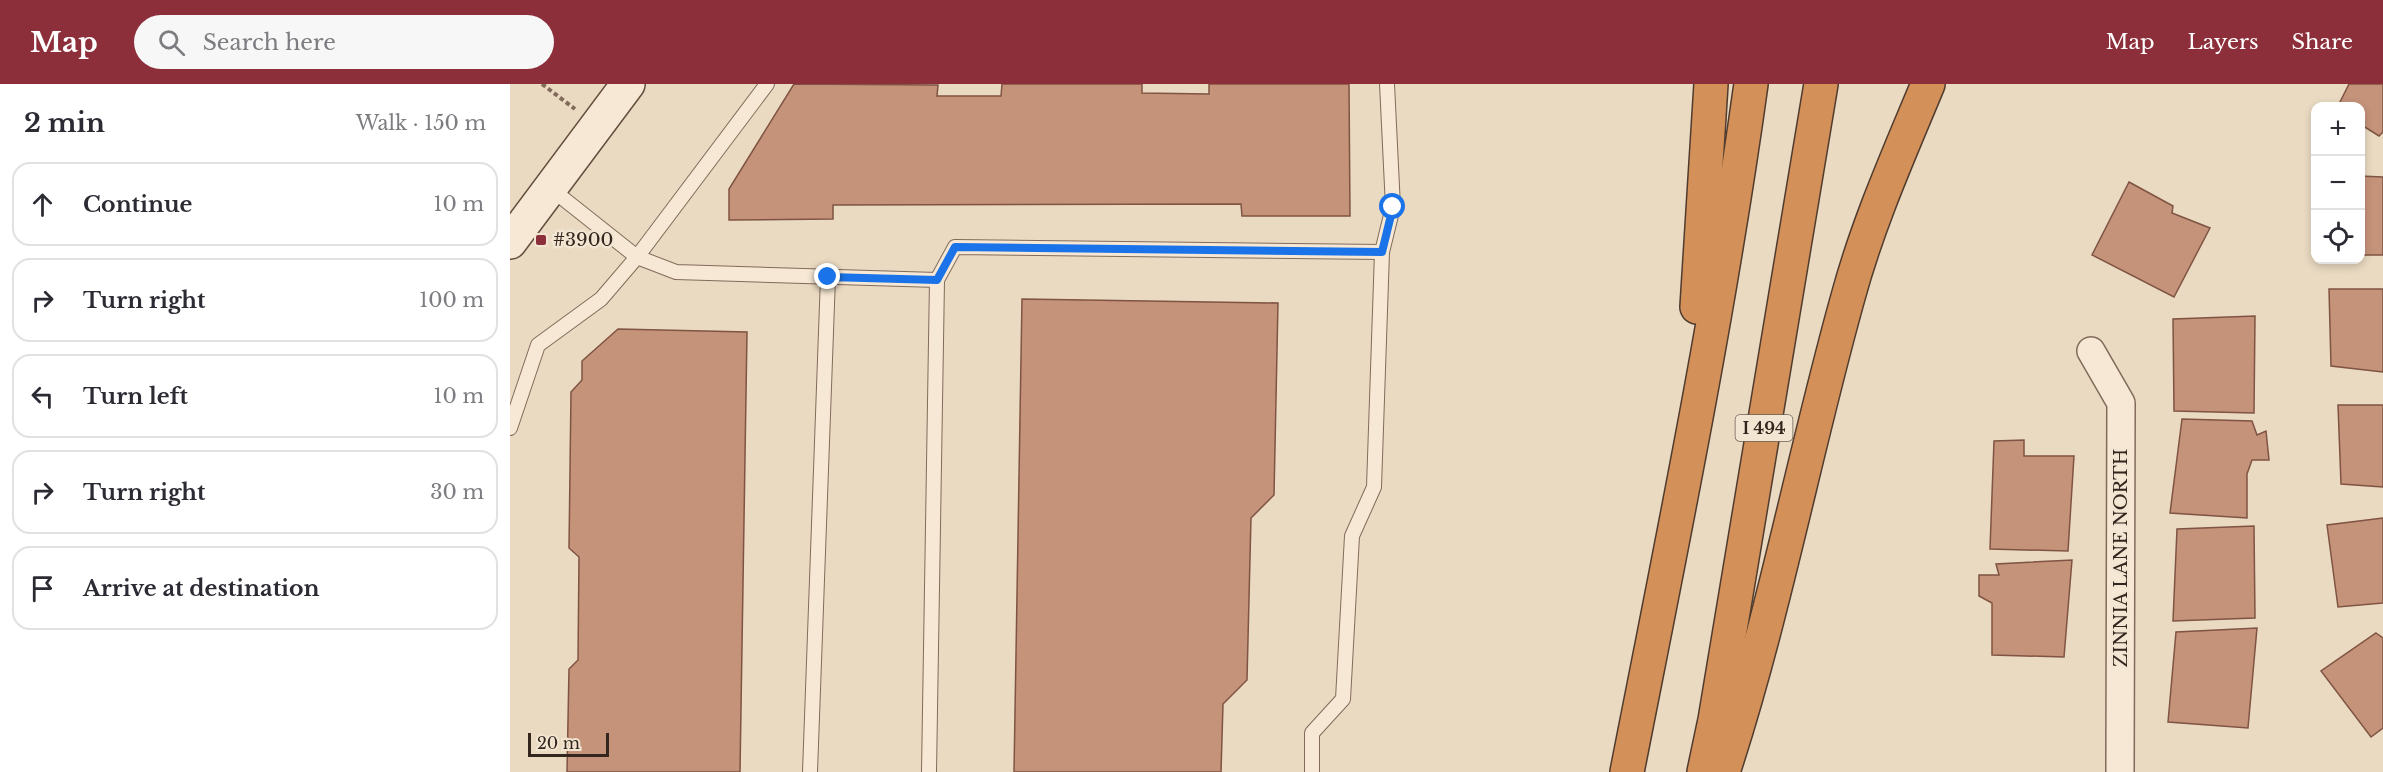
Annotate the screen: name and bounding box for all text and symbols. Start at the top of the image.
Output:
search box [134,15,554,69]
text: Map [30,25,98,60]
icon: search [155,26,188,59]
text: Search here [203,29,336,56]
text: Map [2106,29,2155,55]
text: Layers [2188,29,2259,55]
text: Share [2292,29,2353,55]
map controls [2311,102,2365,264]
button: + [2311,102,2365,156]
text: 2 min [24,107,105,139]
text: Walk · 150 m [356,111,486,135]
button: − [2311,156,2365,210]
icon: ahead [26,188,59,221]
text: Continue [83,191,192,218]
text: 10 m [434,192,484,216]
route start [1379,193,1405,219]
button: locate [2311,210,2365,264]
place label: #3900 [553,229,613,251]
marker: #3900 [534,233,548,247]
route end [814,263,840,289]
icon: right [26,284,59,317]
text: Turn right [83,287,205,314]
text: 100 m [419,288,484,312]
icon: left [26,380,59,413]
text: Turn left [83,383,188,410]
text: 10 m [434,384,484,408]
road number: I 494 [1736,415,1792,441]
street label: ZINNIA LANE NORTH [2110,449,2132,667]
icon: right [26,476,59,509]
text: Turn right [83,479,205,506]
text: 30 m [430,480,484,504]
icon: arrive [26,572,59,605]
text: Arrive at destination [83,575,320,602]
scale bar [528,730,609,758]
text: 20 m [537,733,580,753]

